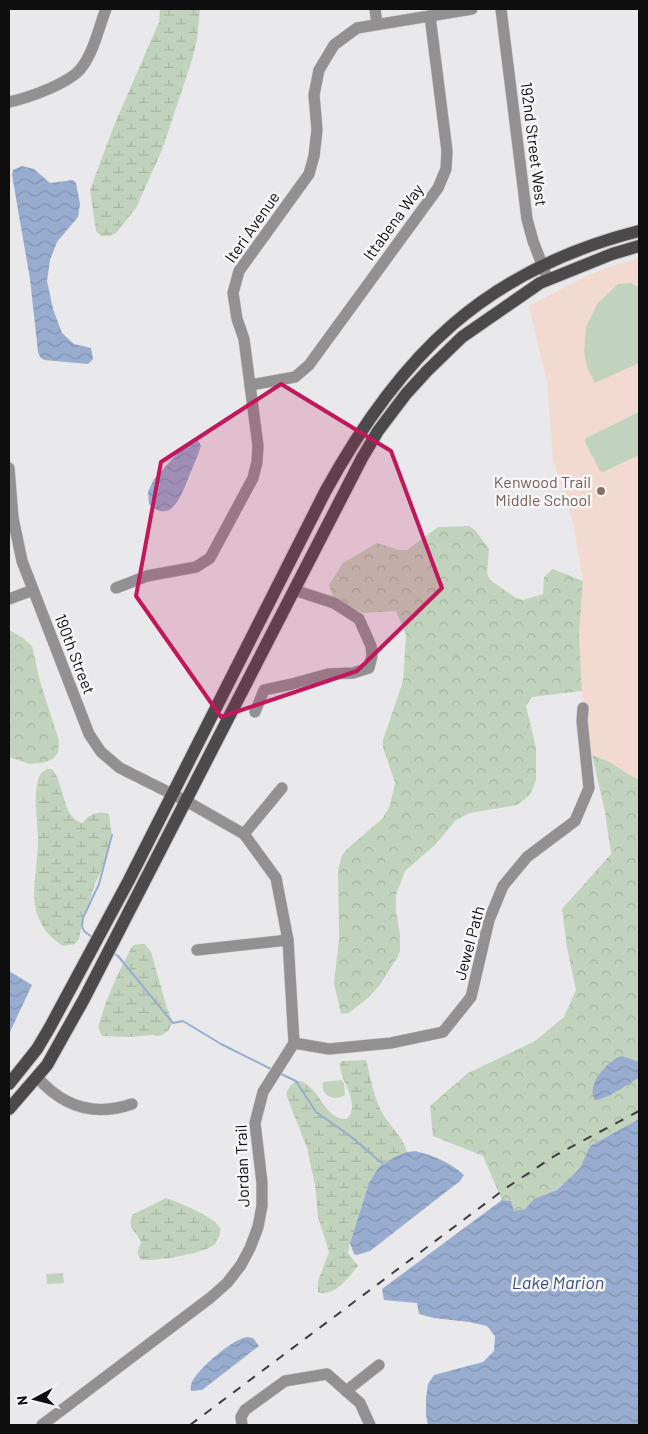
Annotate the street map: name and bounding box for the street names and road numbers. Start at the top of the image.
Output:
street label: 192nd Street West [517,81,552,207]
street label: Ittabena Way [359,179,427,264]
street label: Iteri Avenue [220,188,283,266]
street label: 190th Street [51,611,99,697]
street label: Jewel Path [449,904,488,982]
street label: Jordan Trail [231,1125,252,1208]

